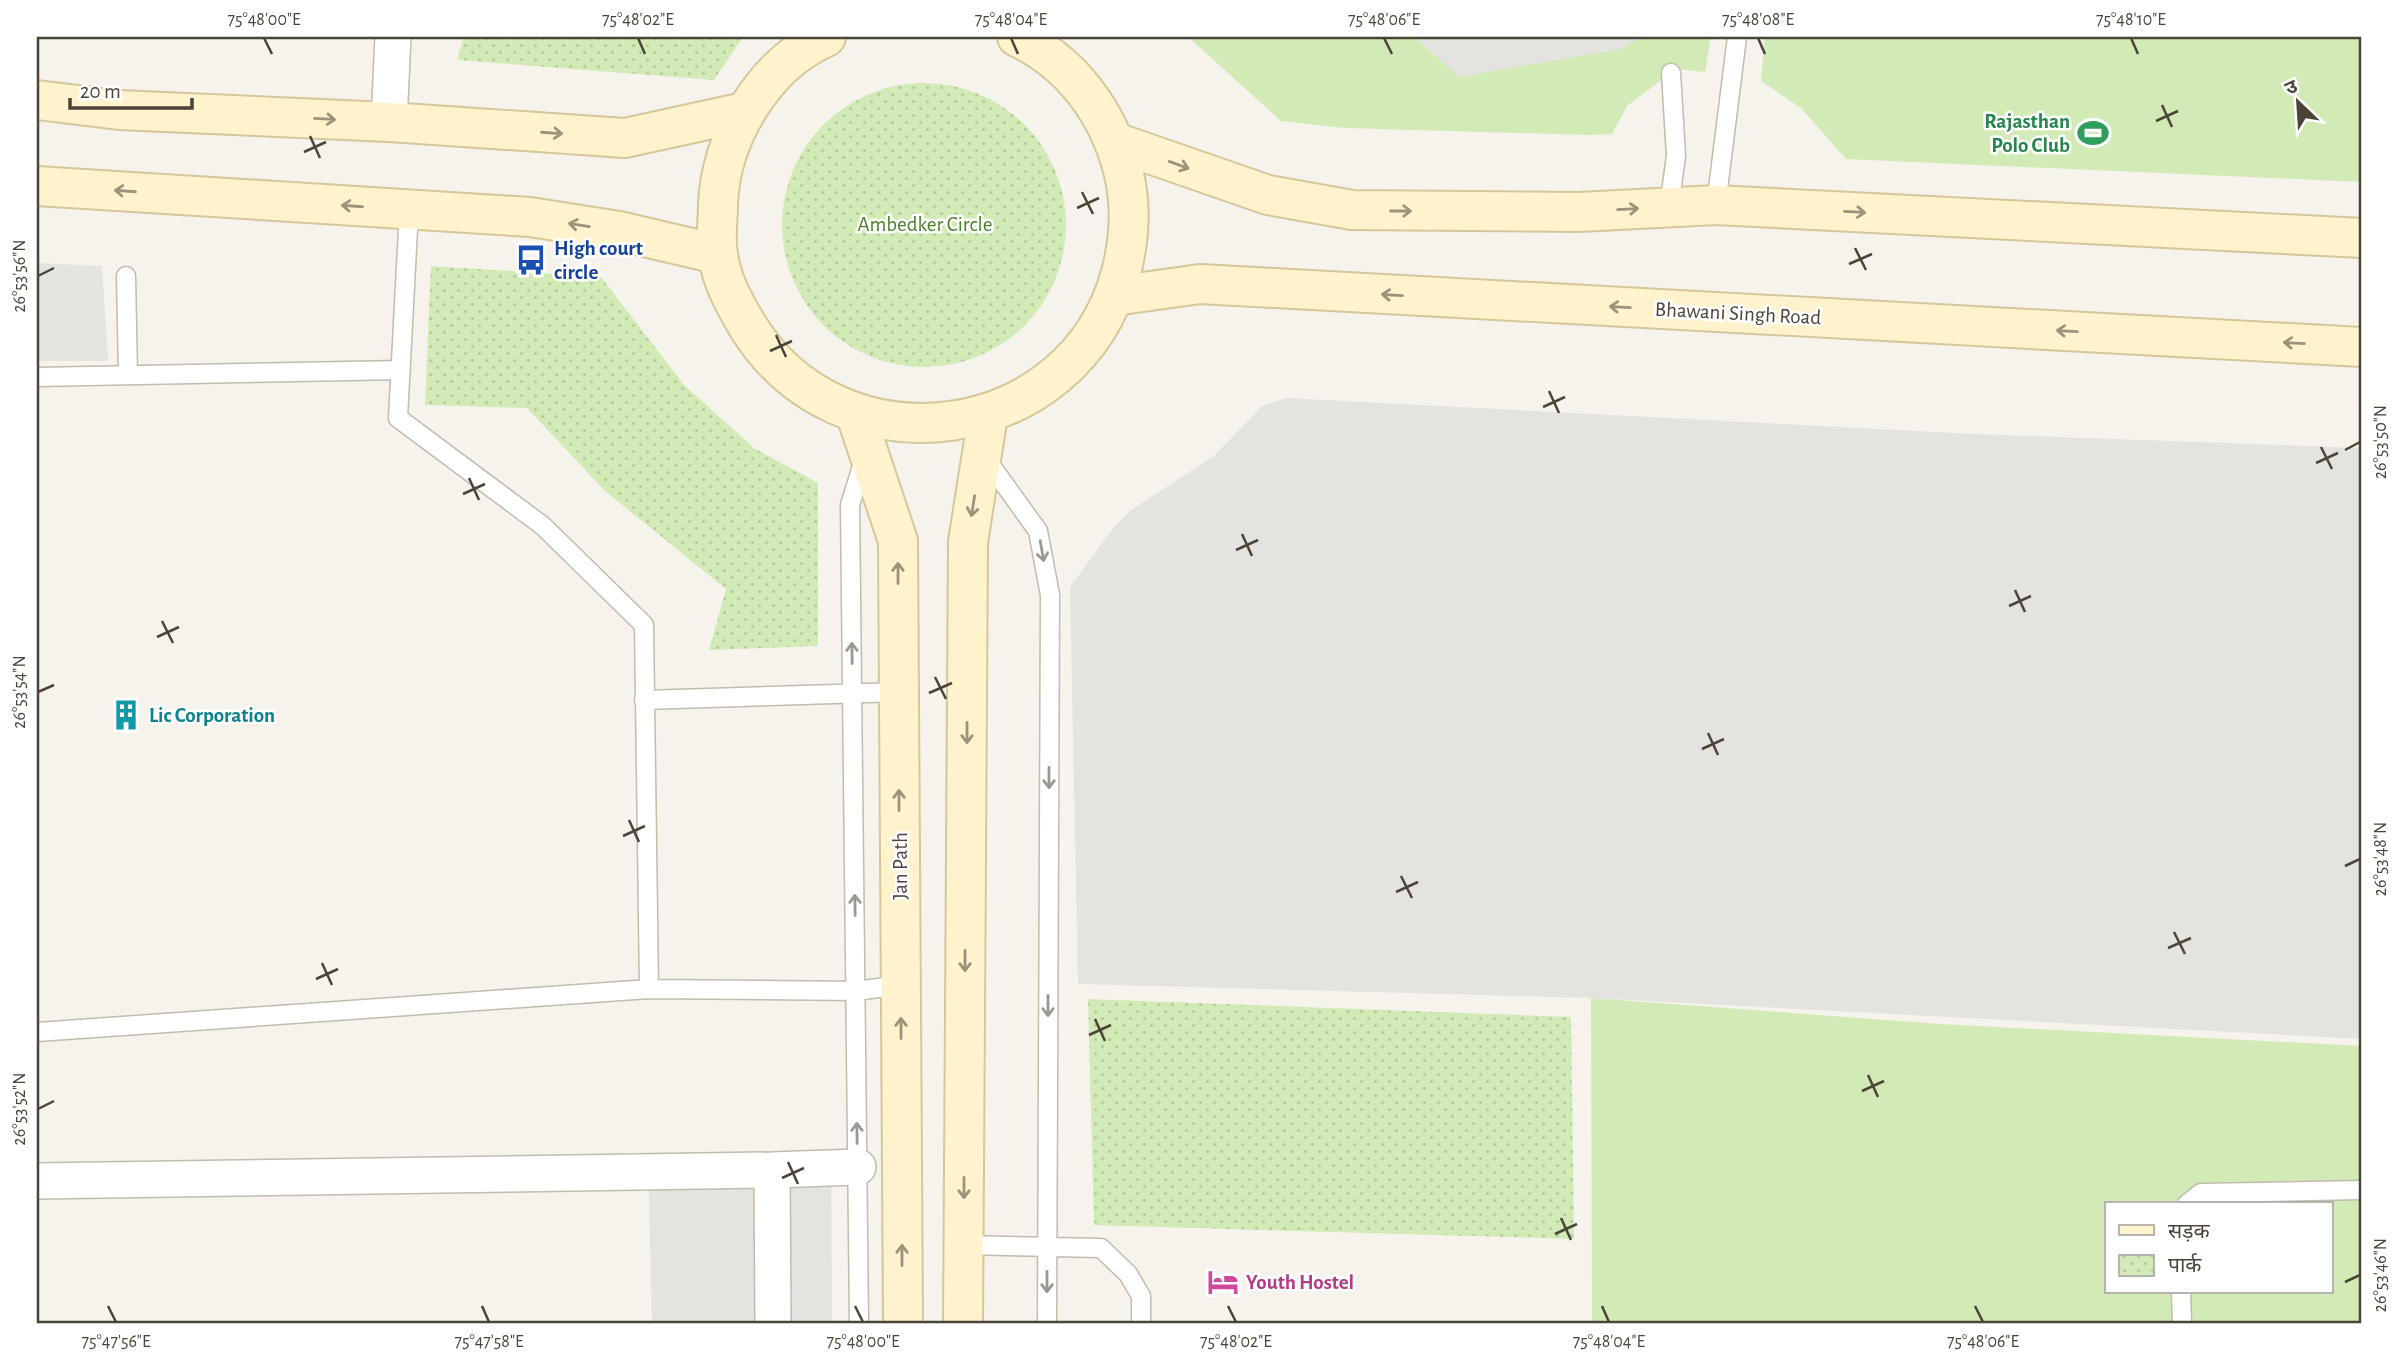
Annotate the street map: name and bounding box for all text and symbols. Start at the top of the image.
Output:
text: 75°48'00"E [227,11,301,29]
text: 75°48'02"E [602,11,674,29]
text: 75°48'04"E [975,11,1047,29]
text: 75°48'06"E [1348,11,1420,29]
text: 75°48'08"E [1722,11,1794,29]
text: 75°48'10"E [2096,11,2166,29]
scale bar [70,66,192,110]
north arrow [2262,66,2332,136]
text: उ [2282,77,2301,99]
text: 20 m [80,81,121,102]
place label: Rajasthan Polo Club [1984,111,2070,156]
one-way arrow [313,113,336,126]
sports icon: Rajasthan Polo Club [2076,116,2110,150]
one-way arrow [540,127,562,140]
one-way arrow [1168,160,1190,173]
one-way arrow [114,185,137,198]
one-way arrow [341,200,364,213]
one-way arrow [1616,203,1639,216]
one-way arrow [1389,204,1412,217]
one-way arrow [1844,206,1866,219]
park label: Ambedker Circle [858,214,992,235]
one-way arrow [568,218,591,231]
place label: High court circle [554,238,643,283]
text: 26°53'56"N [11,239,29,313]
bus stop icon: High court circle [514,243,548,277]
one-way arrow [1381,288,1404,301]
street label: Bhawani Singh Road [1654,299,1822,328]
one-way arrow [1608,300,1631,313]
one-way arrow [2056,324,2079,337]
one-way arrow [2283,337,2306,350]
text: 26°53'50"N [2372,405,2390,479]
one-way arrow [967,494,980,517]
one-way arrow [1036,539,1049,562]
one-way arrow [891,561,905,584]
one-way arrow [845,642,859,665]
text: 26°53'54"N [11,655,29,729]
building icon: Lic Corporation [109,698,143,732]
place label: Lic Corporation [149,705,275,726]
one-way arrow [960,721,973,744]
one-way arrow [1042,766,1056,789]
one-way arrow [893,789,906,812]
text: 26°53'48"N [2372,822,2390,896]
street label: Jan Path [890,832,911,900]
one-way arrow [848,894,862,917]
one-way arrow [958,949,972,972]
one-way arrow [1041,994,1055,1017]
one-way arrow [894,1016,908,1039]
text: 26°53'52"N [11,1073,29,1145]
one-way arrow [850,1121,864,1144]
one-way arrow [957,1176,971,1199]
legend [2105,1202,2332,1294]
text: सड़क [2168,1221,2210,1242]
text: 26°53'46"N [2372,1238,2390,1312]
one-way arrow [895,1244,909,1267]
text: पार्क [2168,1253,2202,1276]
hotel icon: Youth Hostel [1206,1265,1240,1299]
one-way arrow [1040,1270,1054,1293]
place label: Youth Hostel [1246,1272,1354,1293]
text: 75°47'56"E [81,1333,151,1351]
text: 75°47'58"E [454,1333,524,1351]
text: 75°48'00"E [826,1333,900,1351]
text: 75°48'02"E [1200,1333,1272,1351]
text: 75°48'04"E [1573,1333,1645,1351]
text: 75°48'06"E [1947,1333,2019,1351]

